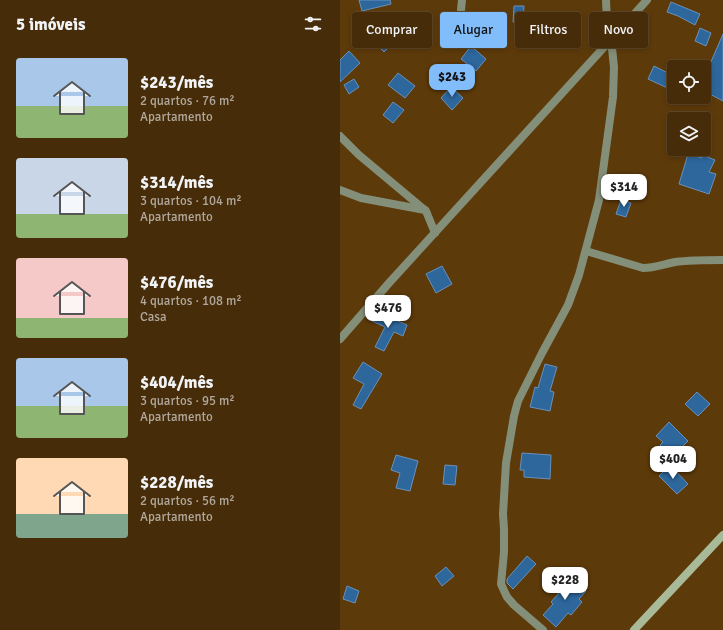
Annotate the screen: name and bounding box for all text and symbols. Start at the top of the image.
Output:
chip: Comprar [352,12,432,48]
chip: Alugar [440,12,507,48]
chip: Filtros [515,12,581,48]
chip: Novo [589,12,648,48]
icon: filters [302,13,324,35]
text: 5 imóveis [16,14,86,35]
map controls [667,60,711,156]
button: locate [667,60,711,104]
pin: $243 [428,64,476,98]
text: $243 [438,69,466,85]
text: $243/mês [140,72,213,93]
icon: home [48,74,96,122]
text: 2 quartos · 76 m² [140,93,235,109]
text: Apartamento [140,109,213,125]
button: layers [667,112,711,156]
text: $314/mês [140,172,213,193]
icon: home [48,174,96,222]
pin: $314 [600,174,648,208]
text: $314 [610,179,638,195]
text: 3 quartos · 104 m² [140,193,242,209]
text: Apartamento [140,209,213,225]
text: $476/mês [140,272,213,293]
icon: home [48,274,96,322]
text: 4 quartos · 108 m² [140,293,242,309]
pin: $476 [364,295,412,329]
text: $476 [374,300,402,316]
text: Casa [140,309,167,325]
text: $404/mês [140,372,213,393]
icon: home [48,374,96,422]
text: 3 quartos · 95 m² [140,393,235,409]
text: Apartamento [140,409,213,425]
pin: $404 [649,446,697,480]
text: $404 [659,451,687,467]
text: $228/mês [140,472,213,493]
icon: home [48,474,96,522]
text: 2 quartos · 56 m² [140,493,235,509]
text: Apartamento [140,509,213,525]
pin: $228 [541,567,589,601]
text: $228 [551,572,579,588]

